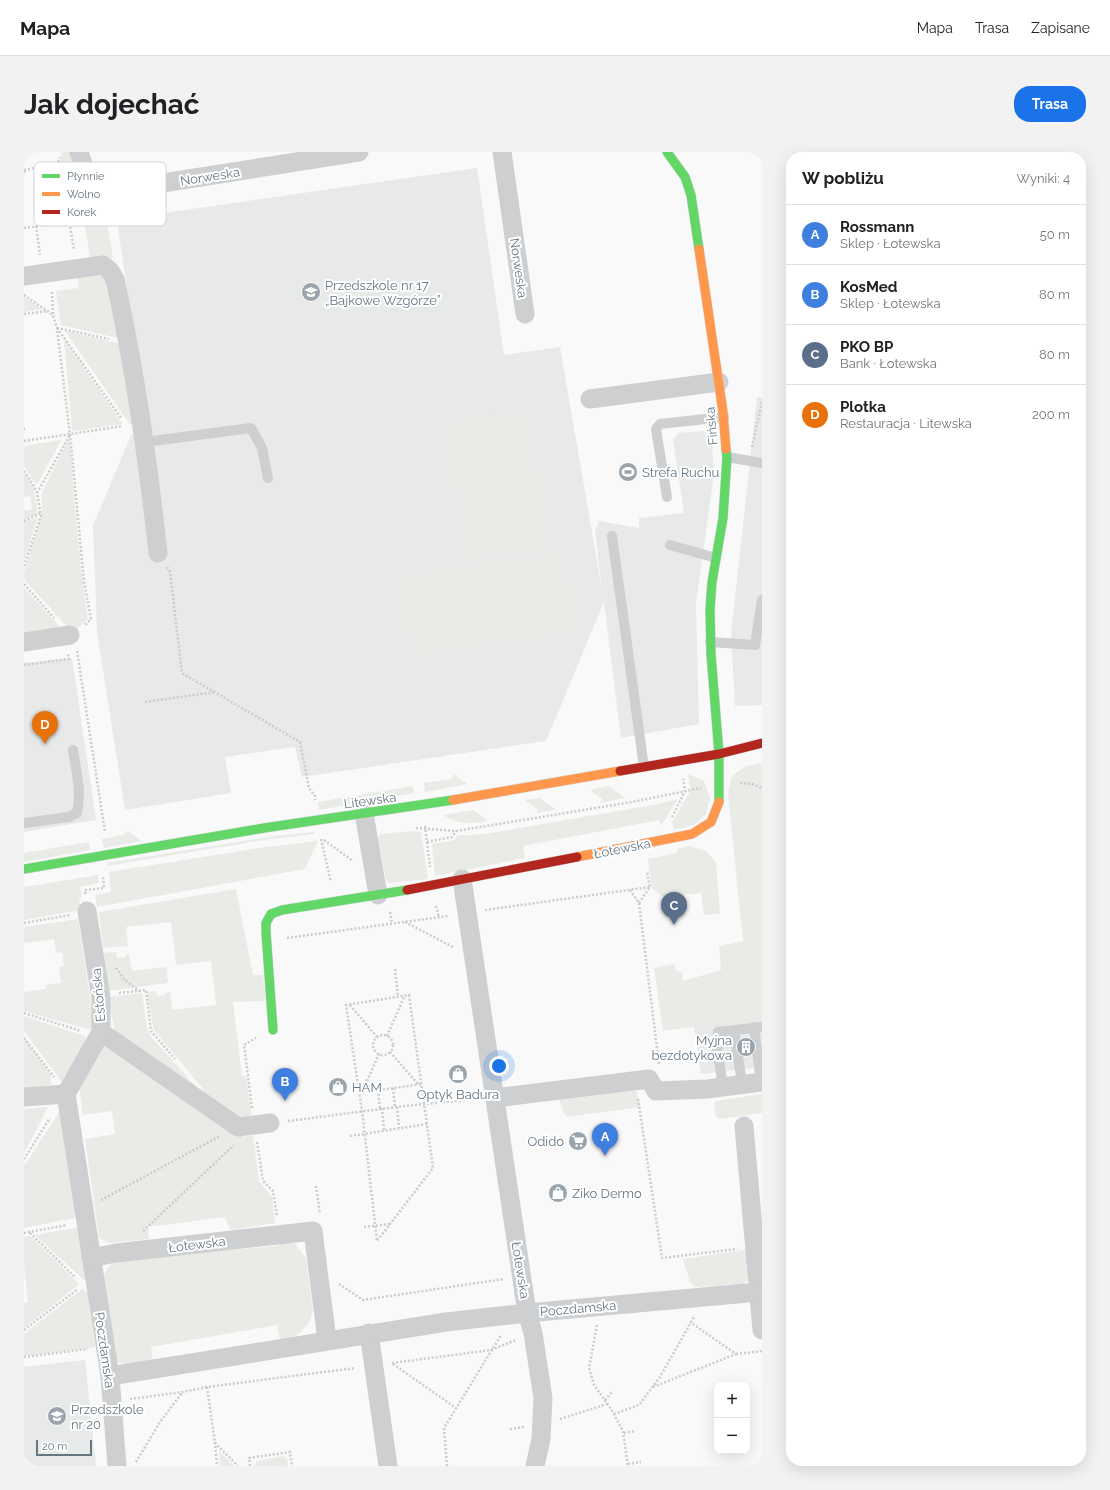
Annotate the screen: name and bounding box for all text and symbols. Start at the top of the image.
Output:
text: Mapa [20,17,70,39]
text: Mapa [917,20,953,36]
text: Trasa [975,20,1009,36]
text: Zapisane [1031,20,1090,36]
button: Trasa [1014,86,1086,122]
text: Jak dojechać [24,88,200,121]
legend [34,162,166,226]
street label: Norweska [179,164,241,189]
text: W pobliżu [802,168,884,188]
text: Płynnie [67,170,105,183]
text: Wyniki: 4 [1017,171,1070,186]
text: Wolno [67,188,101,201]
text: Korek [67,206,96,219]
text: Rossmann [840,218,914,236]
text: A [811,227,819,242]
text: 50 m [1040,227,1070,242]
text: Sklep · Łotewska [840,236,941,251]
street label: Norweska [507,237,530,299]
place label: Przedszkole nr 17 „Bajkowe Wzgórze” [325,278,441,308]
text: KosMed [840,278,897,296]
school or university icon: Przedszkole nr 17 „Bajkowe Wzgórze” [300,281,322,303]
text: B [811,287,819,302]
text: 80 m [1039,287,1070,302]
text: Sklep · Łotewska [840,296,941,311]
text: PKO BP [840,338,893,356]
text: C [811,347,819,362]
text: 80 m [1039,347,1070,362]
text: Bank · Łotewska [840,356,937,371]
text: Plotka [840,398,886,416]
street label: Fińska [702,406,721,446]
text: D [810,407,820,422]
text: 200 m [1032,407,1070,422]
text: Restauracja · Litewska [840,416,972,431]
sports icon: Strefa Ruchu [617,461,639,483]
place label: Strefa Ruchu [642,465,719,480]
pin: D [32,711,58,744]
street label: Litewska [343,789,397,812]
street label: Łotewska [592,836,652,861]
pin: C [661,892,687,925]
street label: Estońska [89,967,108,1022]
place label: Myjna bezdotykowa [652,1033,732,1063]
building icon: Myjna bezdotykowa [735,1036,757,1058]
your location [489,1056,509,1076]
shop icon: Optyk Badura [447,1063,469,1085]
pin: B [272,1068,298,1101]
shop icon: HAM [327,1076,349,1098]
place label: HAM [352,1080,382,1095]
place label: Optyk Badura [417,1087,499,1102]
pin: A [592,1123,618,1156]
supermarket icon: Odido [567,1130,589,1152]
place label: Odido [527,1134,564,1149]
shop icon: Ziko Dermo [547,1182,569,1204]
place label: Ziko Dermo [572,1186,642,1201]
street label: Łotewska [168,1234,227,1255]
street label: Łotewska [509,1241,532,1300]
street label: Poczdamska [539,1298,617,1319]
street label: Poczdamska [92,1311,117,1389]
map controls [714,1382,750,1454]
button: + [714,1382,750,1418]
place label: Przedszkole nr 20 [71,1402,144,1432]
school or university icon: Przedszkole nr 20 [46,1405,68,1427]
button: − [714,1418,750,1454]
scale bar [36,1438,92,1457]
text: 20 m [42,1440,67,1453]

